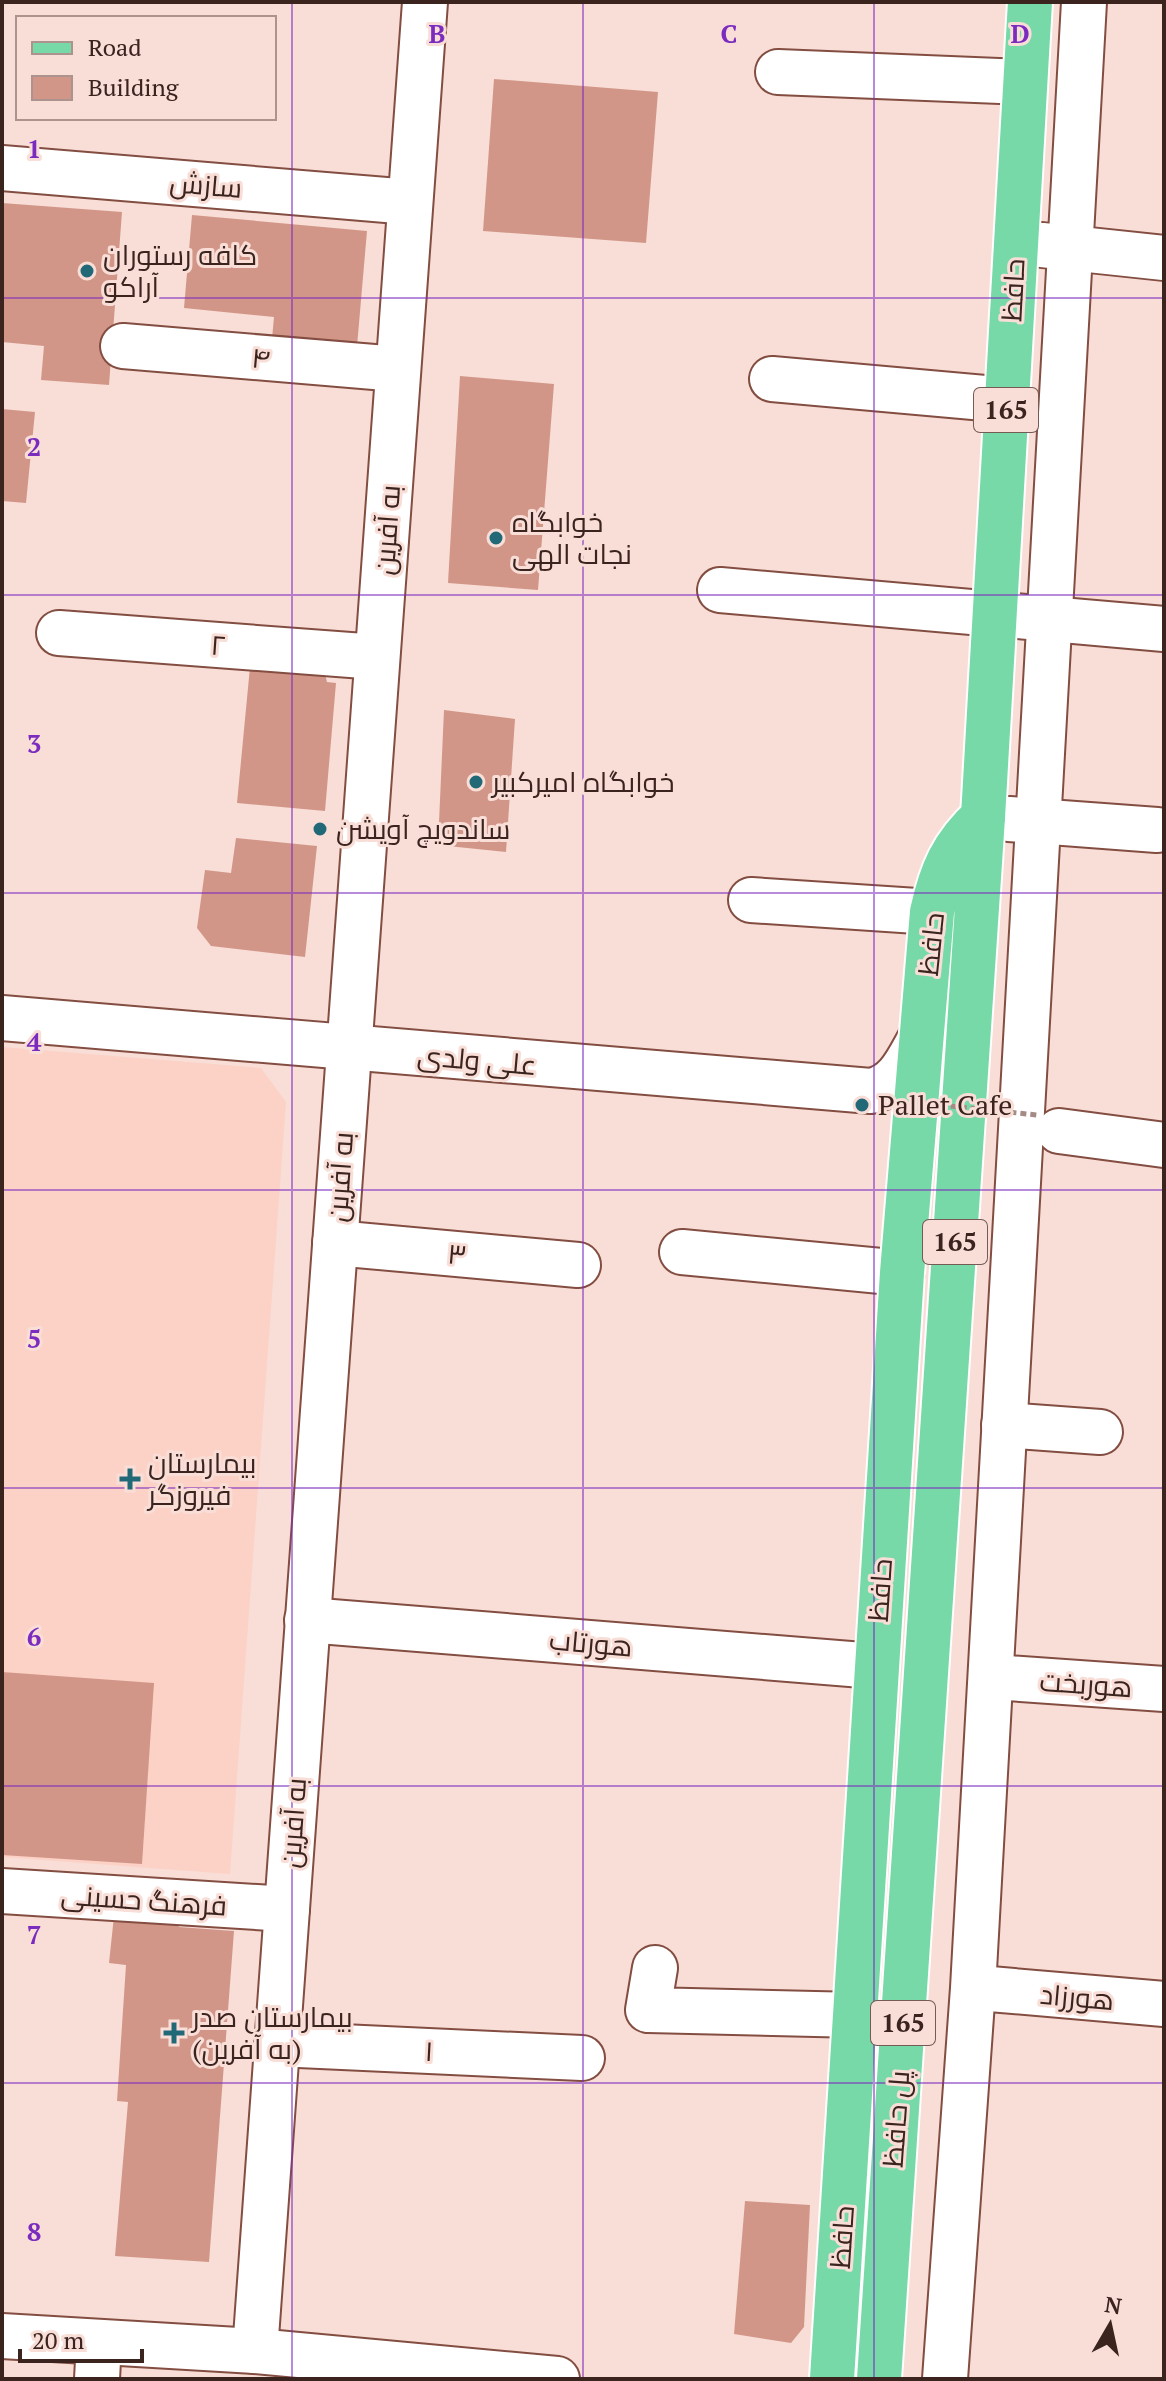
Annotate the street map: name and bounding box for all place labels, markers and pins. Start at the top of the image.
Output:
place label: کافه رستوران آراکو [103,236,257,305]
marker: کافه رستوران آراکو [78,262,96,280]
place label: خوابگاه نجات الهی [512,503,632,572]
marker: خوابگاه نجات الهی [487,529,505,547]
place label: خوابگاه امیرکبیر [490,763,674,800]
marker: خوابگاه امیرکبیر [467,773,485,791]
place label: ساندویچ آویشن [336,810,510,848]
marker: ساندویچ آویشن [311,820,329,838]
place label: Pallet Cafe [878,1086,1012,1123]
marker: Pallet Cafe [853,1096,871,1114]
place label: بیمارستان فیروزگر [146,1444,257,1513]
marker: بیمارستان فیروزگر [119,1468,141,1490]
place label: بیمارستان صدر (به آفرین) [190,1998,353,2067]
marker: بیمارستان صدر (به آفرین) [163,2022,185,2044]

